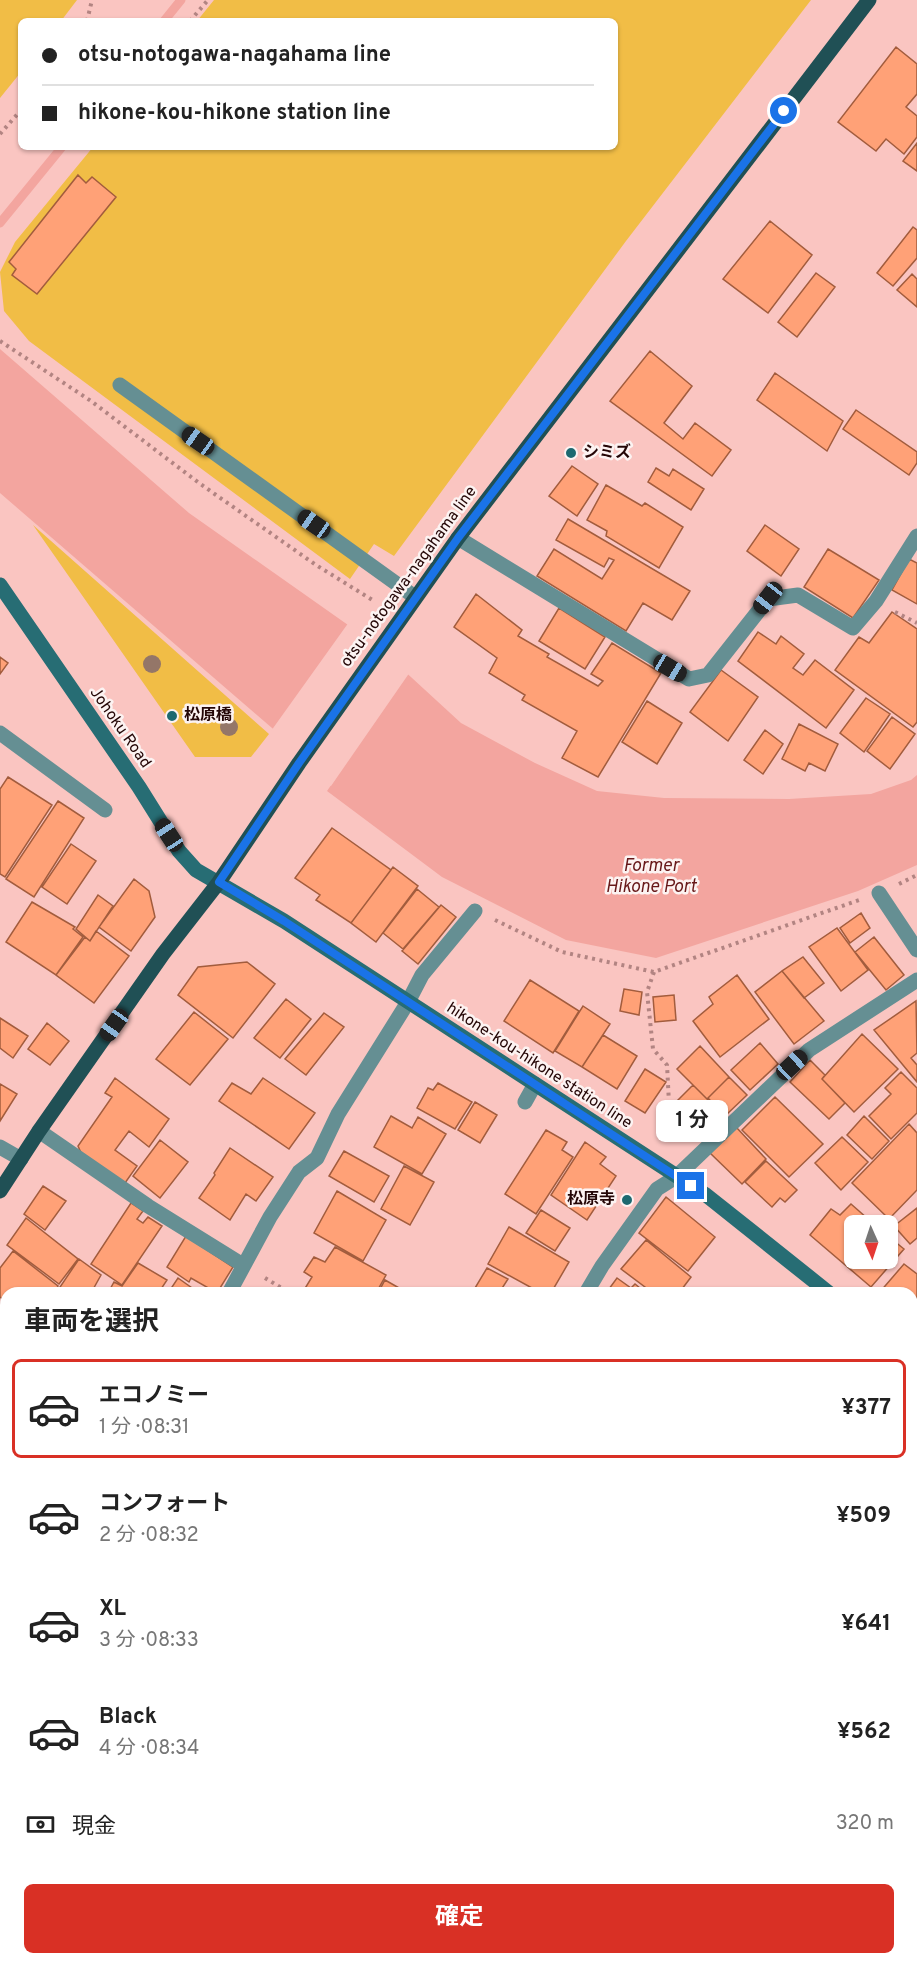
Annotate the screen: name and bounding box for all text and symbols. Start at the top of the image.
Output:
text: otsu-notogawa-nagahama line [78,42,391,69]
route start [770,97,797,124]
text: hikone-kou-hikone station line [78,100,391,127]
car [178,423,218,459]
place label: シミズ [583,443,631,463]
marker: シミズ [564,446,578,460]
street label: otsu-notogawa-nagahama line [337,483,481,671]
car [294,506,334,542]
car [750,578,786,618]
car [650,651,690,685]
street label: Johoku Road [85,684,155,772]
place label: 松原橋 [184,706,232,726]
marker: 松原橋 [165,709,179,723]
car [152,815,186,855]
water label: Former Hikone Port [606,855,698,899]
street label: hikone-kou-hikone station line [442,998,636,1134]
car [96,1005,132,1045]
car [773,1046,811,1084]
callout: 1 分 [655,1099,727,1141]
text: 1 分 [676,1108,709,1134]
route end [677,1172,704,1199]
place label: 松原寺 [567,1190,615,1210]
marker: 松原寺 [620,1193,634,1207]
north arrow [844,1215,898,1269]
map controls [844,1215,898,1269]
text: 車両を選択 [24,1306,159,1340]
icon: car [27,1382,81,1436]
text: エコノミー [99,1383,209,1410]
text: ¥377 [841,1395,891,1422]
text: 1 分 · 08:31 [99,1415,190,1441]
icon: car [27,1490,81,1544]
text: コンフォート [99,1491,230,1518]
text: ¥509 [836,1503,891,1530]
text: 2 分 · 08:32 [99,1523,199,1549]
text: XL [99,1596,126,1623]
icon: car [27,1598,81,1652]
text: ¥641 [841,1611,891,1638]
text: 3 分 · 08:33 [99,1628,199,1654]
text: Black [99,1704,157,1731]
icon: car [27,1706,81,1760]
text: ¥562 [837,1719,891,1746]
text: 4 分 · 08:34 [99,1736,200,1762]
icon: cash [24,1808,57,1841]
text: 320 m [836,1811,894,1837]
text: 現金 [72,1814,116,1841]
button: 確定 [24,1884,894,1953]

